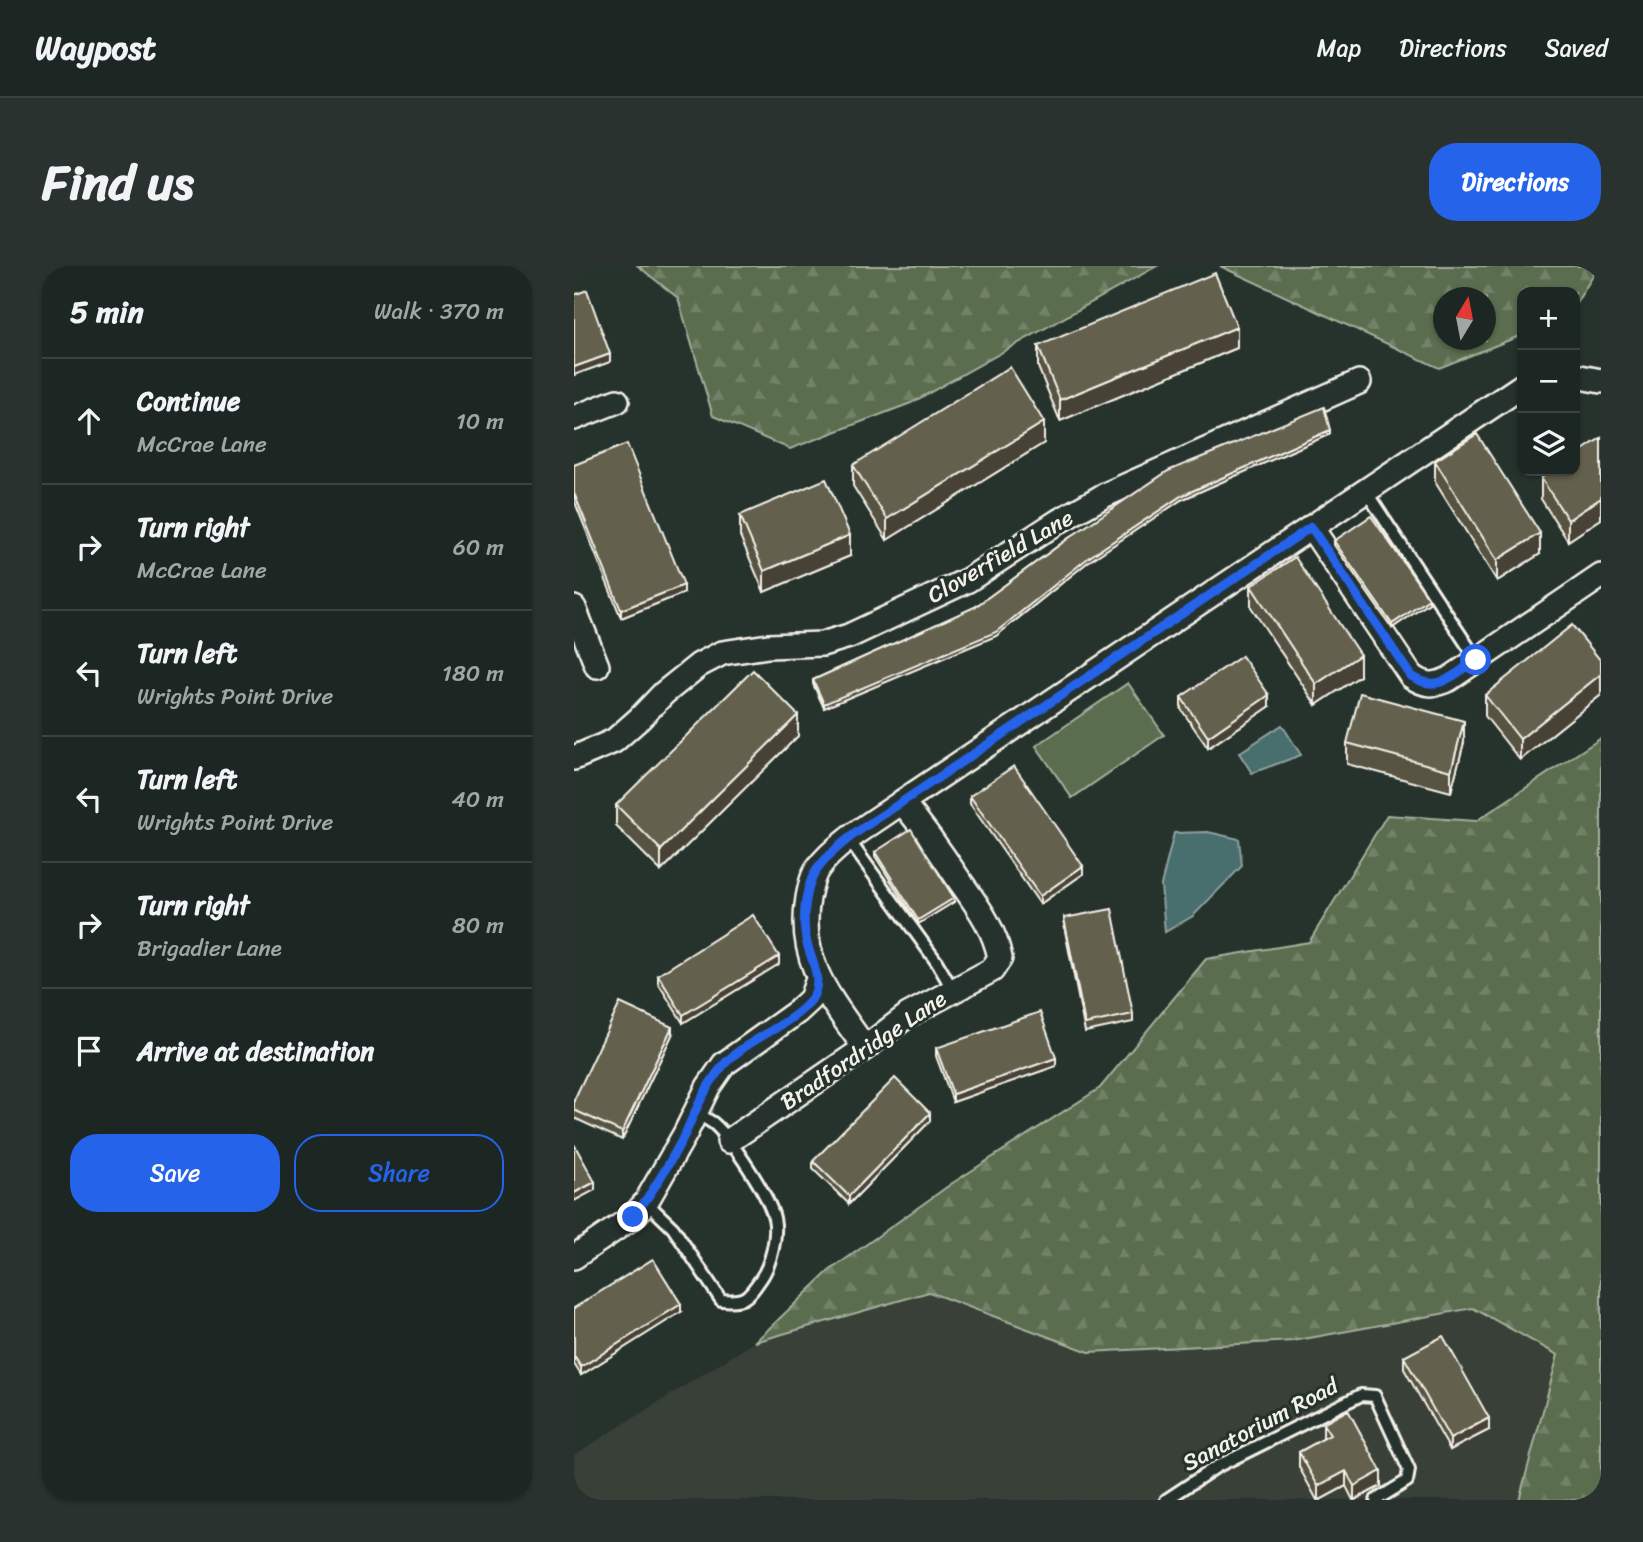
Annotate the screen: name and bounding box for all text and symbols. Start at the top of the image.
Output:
text: Waypost [35,19,156,77]
text: Map [1317,27,1361,69]
text: Directions [1399,27,1507,69]
text: Saved [1545,27,1608,69]
text: Find us [42,139,194,226]
button: Directions [1429,143,1601,221]
text: 5 min [70,285,144,339]
north arrow [1433,287,1496,350]
map controls [1517,287,1580,476]
button: + [1517,287,1580,350]
text: Walk · 370 m [374,291,504,332]
button: − [1517,350,1580,413]
text: Continue [137,378,240,424]
text: 10 m [456,401,504,442]
icon: ahead [70,402,108,440]
button: layers [1517,413,1580,476]
text: McCrae Lane [137,424,267,465]
street label: Cloverfield Lane [919,498,1082,615]
text: Turn right [137,504,250,550]
text: 60 m [453,527,504,568]
icon: right [70,528,108,566]
text: McCrae Lane [137,550,267,591]
text: Turn left [137,630,237,676]
route start [1460,644,1491,675]
text: 180 m [442,653,504,694]
icon: left [70,654,108,692]
text: Wrights Point Drive [137,676,333,717]
text: Turn left [137,756,237,802]
text: 40 m [451,779,504,820]
icon: left [70,780,108,818]
text: Wrights Point Drive [137,802,333,843]
text: Turn right [137,882,250,928]
text: 80 m [452,905,504,946]
icon: right [70,906,108,944]
text: Brigadier Lane [137,928,282,969]
street label: Bradfordridge Lane [771,979,955,1122]
text: Arrive at destination [137,1028,374,1074]
icon: arrive [70,1032,108,1070]
button: Save [70,1134,280,1212]
button: Share [294,1134,504,1212]
route end [617,1201,648,1232]
street label: Sanatorium Road [1175,1365,1348,1483]

